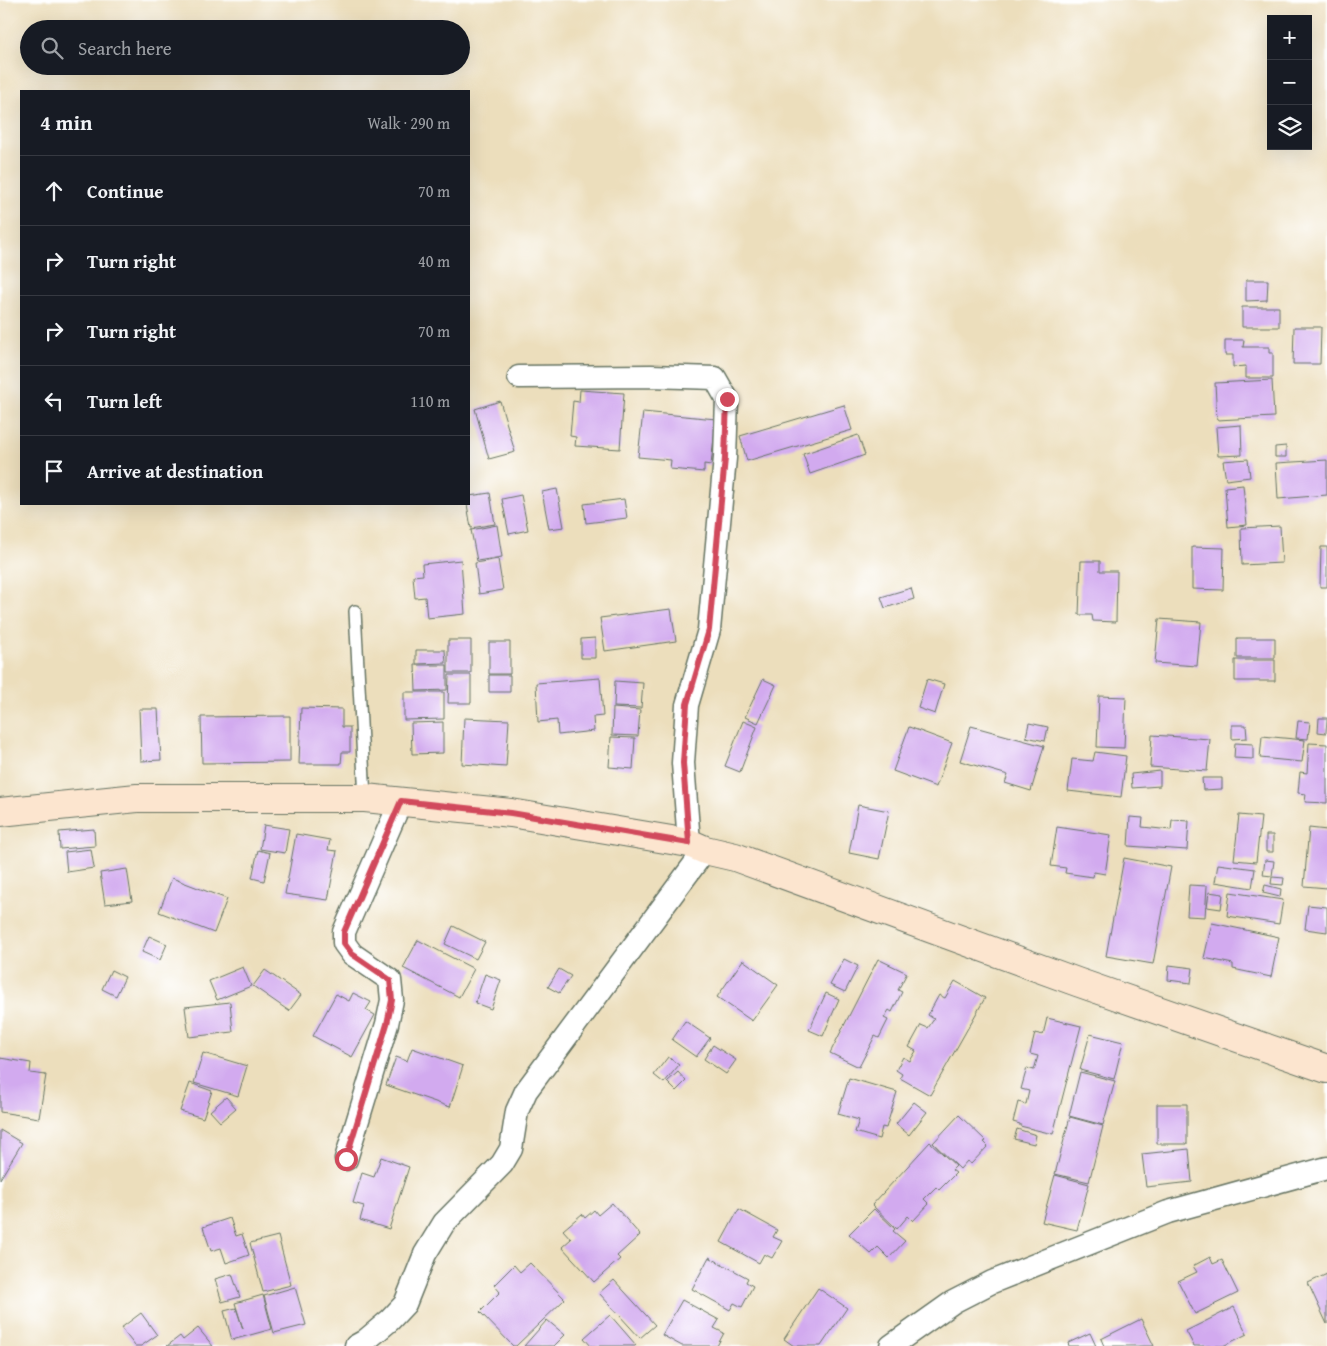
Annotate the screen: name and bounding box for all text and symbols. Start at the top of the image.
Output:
map controls [1267,15,1312,150]
button: + [1267,15,1312,60]
search box [20,20,470,75]
icon: search [38,34,66,62]
text: Search here [78,34,172,62]
button: − [1267,60,1312,105]
button: layers [1267,105,1312,150]
text: 4 min [40,107,92,138]
text: Walk · 290 m [367,111,450,135]
icon: ahead [40,177,68,205]
text: Continue [87,177,164,205]
text: 70 m [418,179,450,203]
icon: right [40,247,68,275]
text: Turn right [87,247,176,275]
text: 40 m [418,249,450,273]
icon: right [40,317,68,345]
text: Turn right [87,317,176,345]
text: 70 m [418,319,450,343]
icon: left [40,387,68,415]
text: Turn left [87,387,162,415]
route end [716,388,739,411]
text: 110 m [410,389,450,413]
icon: arrive [40,457,68,485]
text: Arrive at destination [87,457,263,485]
route start [335,1148,358,1171]

